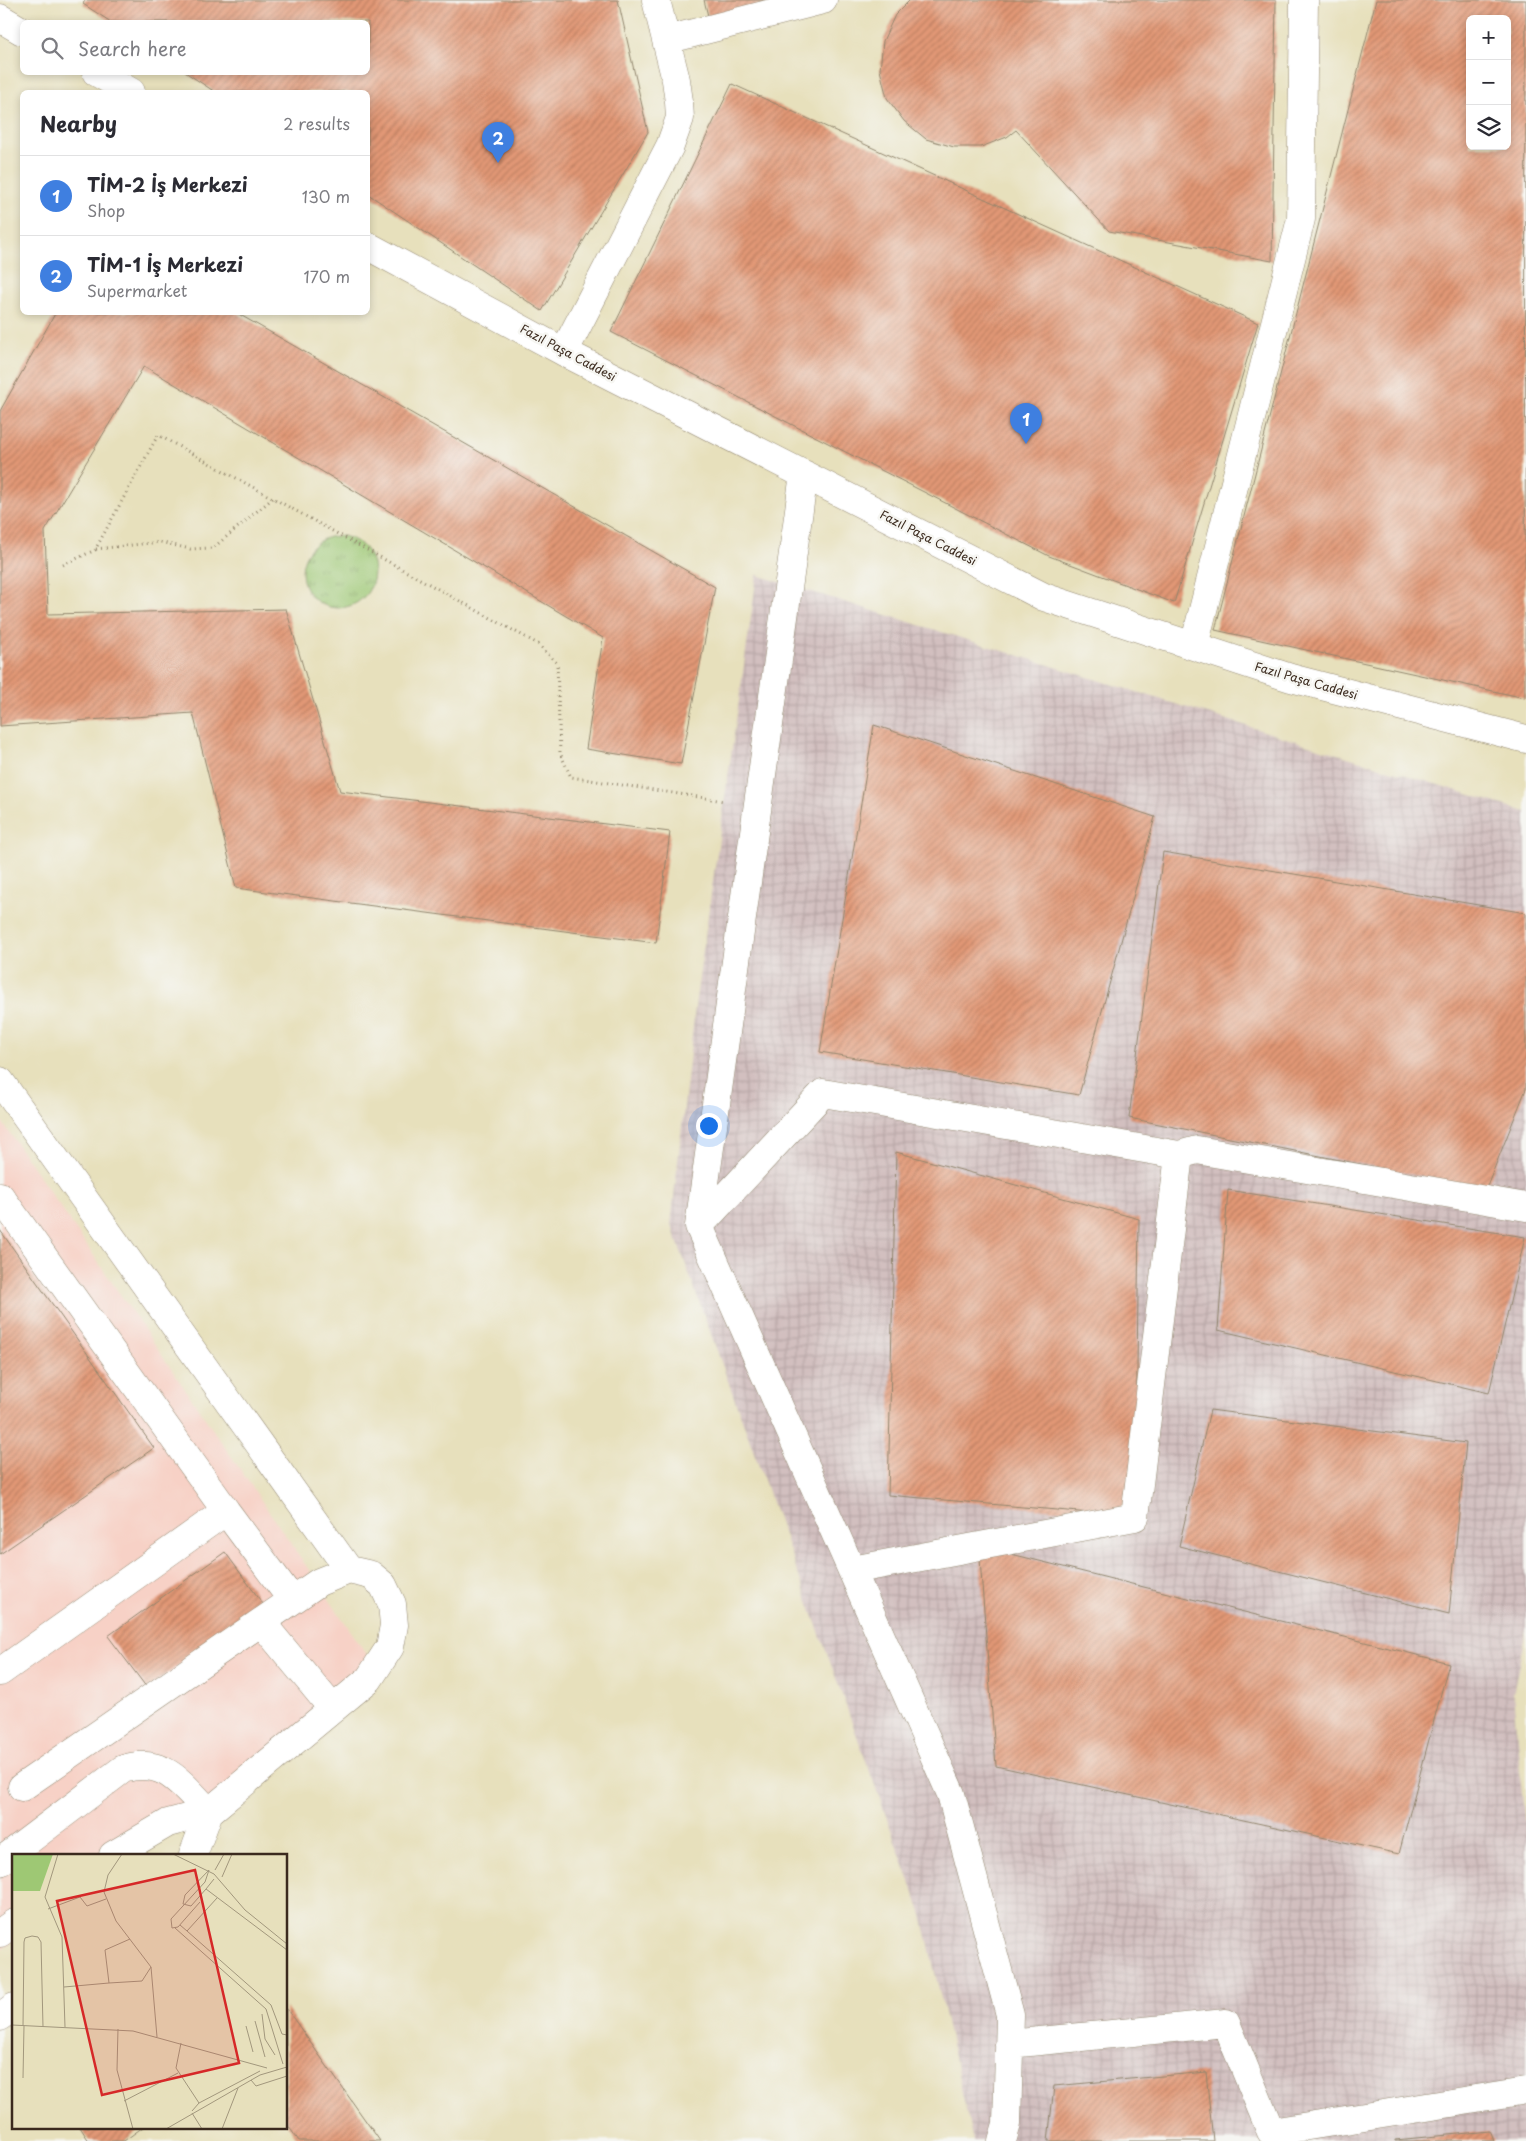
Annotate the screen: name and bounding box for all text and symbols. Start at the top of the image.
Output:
map controls [1466,15,1511,150]
button: + [1466,15,1511,60]
search box [20,20,370,75]
icon: search [38,34,66,62]
text: Search here [78,34,187,62]
button: − [1466,60,1511,105]
button: layers [1466,105,1511,150]
text: Nearby [40,107,117,139]
text: 2 results [283,111,350,135]
pin: 2 [482,122,514,163]
text: TİM-2 İş Merkezi [87,170,248,198]
text: 1 [52,184,60,208]
text: 130 m [302,184,350,208]
text: Shop [87,198,125,222]
text: TİM-1 İş Merkezi [87,250,243,278]
text: 2 [50,264,62,288]
text: 170 m [304,264,350,288]
text: Supermarket [87,278,187,302]
street label: Fazıl Paşa Caddesi [517,319,620,385]
pin: 1 [1010,403,1042,444]
street label: Fazıl Paşa Caddesi [877,505,980,569]
street label: Fazıl Paşa Caddesi [1253,657,1360,703]
your location [696,1113,722,1139]
inset map [12,1854,288,2128]

